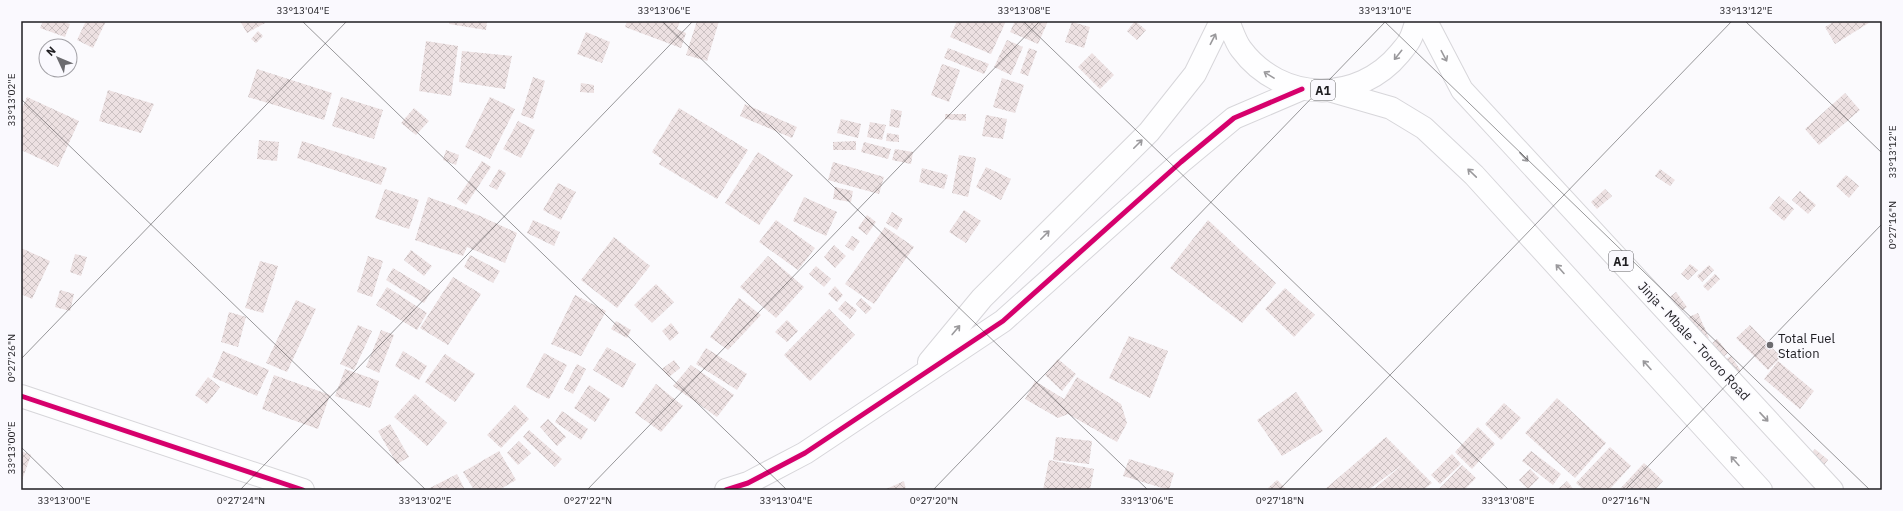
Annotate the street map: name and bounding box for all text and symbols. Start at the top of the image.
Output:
text: 33°13'04"E [276,4,330,17]
text: 33°13'06"E [637,4,691,17]
text: 33°13'08"E [997,4,1051,17]
text: 33°13'10"E [1358,4,1412,17]
text: 33°13'12"E [1719,4,1773,17]
one-way arrow [1209,33,1217,45]
north arrow [38,38,78,78]
text: N [43,43,59,59]
one-way arrow [1394,49,1403,60]
one-way arrow [1441,49,1448,61]
one-way arrow [1263,70,1275,78]
text: 33°13'02"E [5,73,18,127]
road number: A1 [1311,80,1335,100]
text: 33°13'12"E [1886,125,1899,179]
one-way arrow [1133,139,1142,149]
one-way arrow [1519,152,1529,162]
one-way arrow [1467,168,1477,178]
text: 0°27'16"N [1886,201,1899,249]
one-way arrow [1040,230,1050,240]
road number: A1 [1609,251,1633,271]
one-way arrow [1555,264,1565,274]
street label: Jinja - Mbale - Tororo Road [1634,278,1754,404]
one-way arrow [951,324,960,335]
place label: Total Fuel Station [1778,330,1835,362]
text: 0°27'26"N [5,334,18,382]
marker: Total Fuel Station [1765,340,1775,350]
one-way arrow [1643,360,1652,370]
one-way arrow [1760,412,1769,422]
text: 33°13'00"E [5,421,18,475]
one-way arrow [1730,456,1740,466]
text: 33°13'00"E [37,494,91,507]
text: 0°27'24"N [217,494,265,507]
text: 33°13'02"E [398,494,452,507]
text: 0°27'22"N [564,494,612,507]
text: 33°13'04"E [759,494,813,507]
text: 0°27'20"N [910,494,958,507]
text: 33°13'06"E [1120,494,1174,507]
text: 0°27'18"N [1256,494,1304,507]
text: 33°13'08"E [1481,494,1535,507]
text: 0°27'16"N [1602,494,1650,507]

